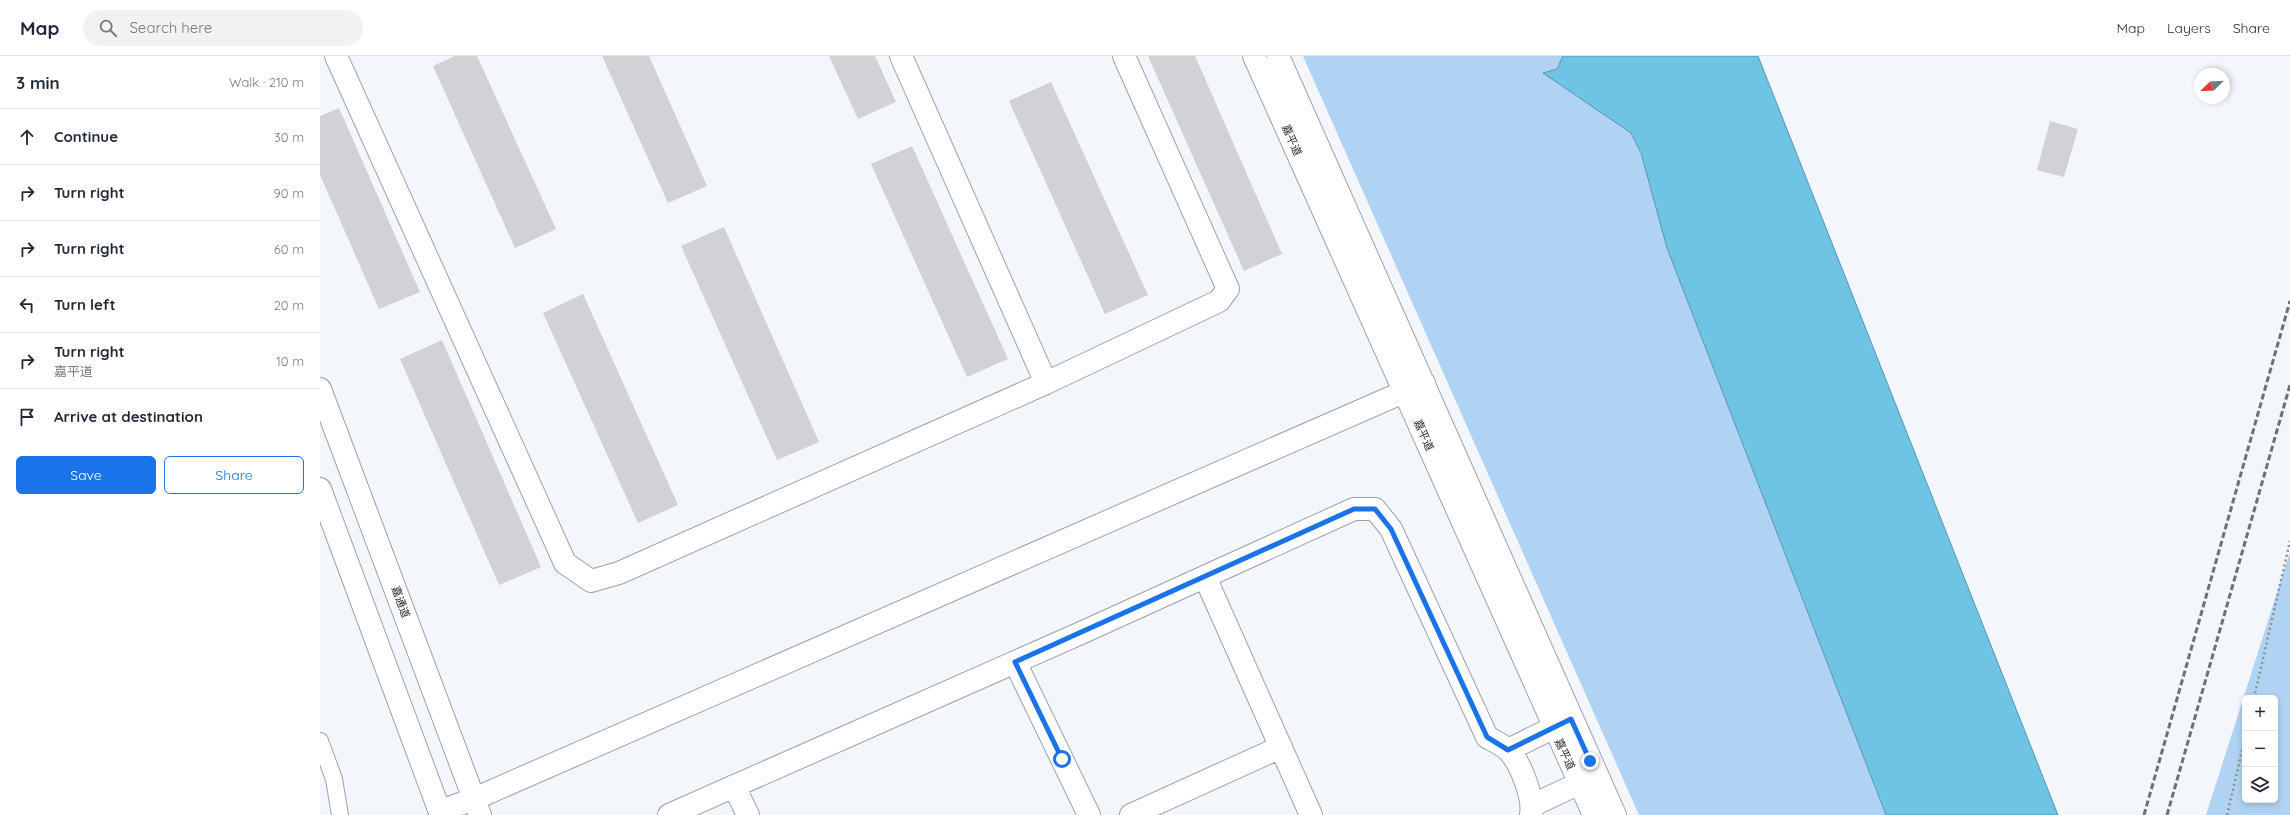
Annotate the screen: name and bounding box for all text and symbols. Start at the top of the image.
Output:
search box [83,10,363,46]
text: Map [20,16,59,40]
icon: search [97,17,119,39]
text: Search here [129,18,212,37]
text: Map [2116,19,2145,37]
text: Layers [2167,19,2211,37]
text: Share [2233,19,2270,37]
north arrow [2194,68,2230,104]
text: 3 min [16,72,60,93]
text: Walk · 210 m [229,74,304,90]
street label: 嘉平道 [1279,122,1305,158]
icon: ahead [16,126,38,148]
text: Continue [54,127,118,146]
text: 30 m [274,129,304,145]
icon: right [16,182,38,204]
text: Turn right [54,183,125,202]
text: 90 m [274,185,304,201]
icon: right [16,238,38,260]
text: Turn right [54,239,125,258]
text: 60 m [274,241,304,257]
icon: left [16,294,38,316]
text: Turn left [54,295,116,314]
text: 20 m [274,297,304,313]
text: Turn right [54,342,125,361]
icon: right [16,350,38,372]
text: 10 m [276,353,304,369]
text: 嘉平道 [54,363,93,379]
icon: arrive [16,406,38,428]
text: Arrive at destination [54,407,203,426]
street label: 嘉平道 [1411,417,1437,453]
button: Save [16,456,156,494]
button: Share [164,456,304,494]
street label: 嘉通道 [389,584,413,620]
map controls [2242,695,2278,803]
button: + [2242,695,2278,731]
button: − [2242,731,2278,767]
street label: 嘉平道 [1552,736,1578,772]
route start [1053,750,1071,768]
route end [1581,752,1599,770]
button: layers [2242,767,2278,803]

